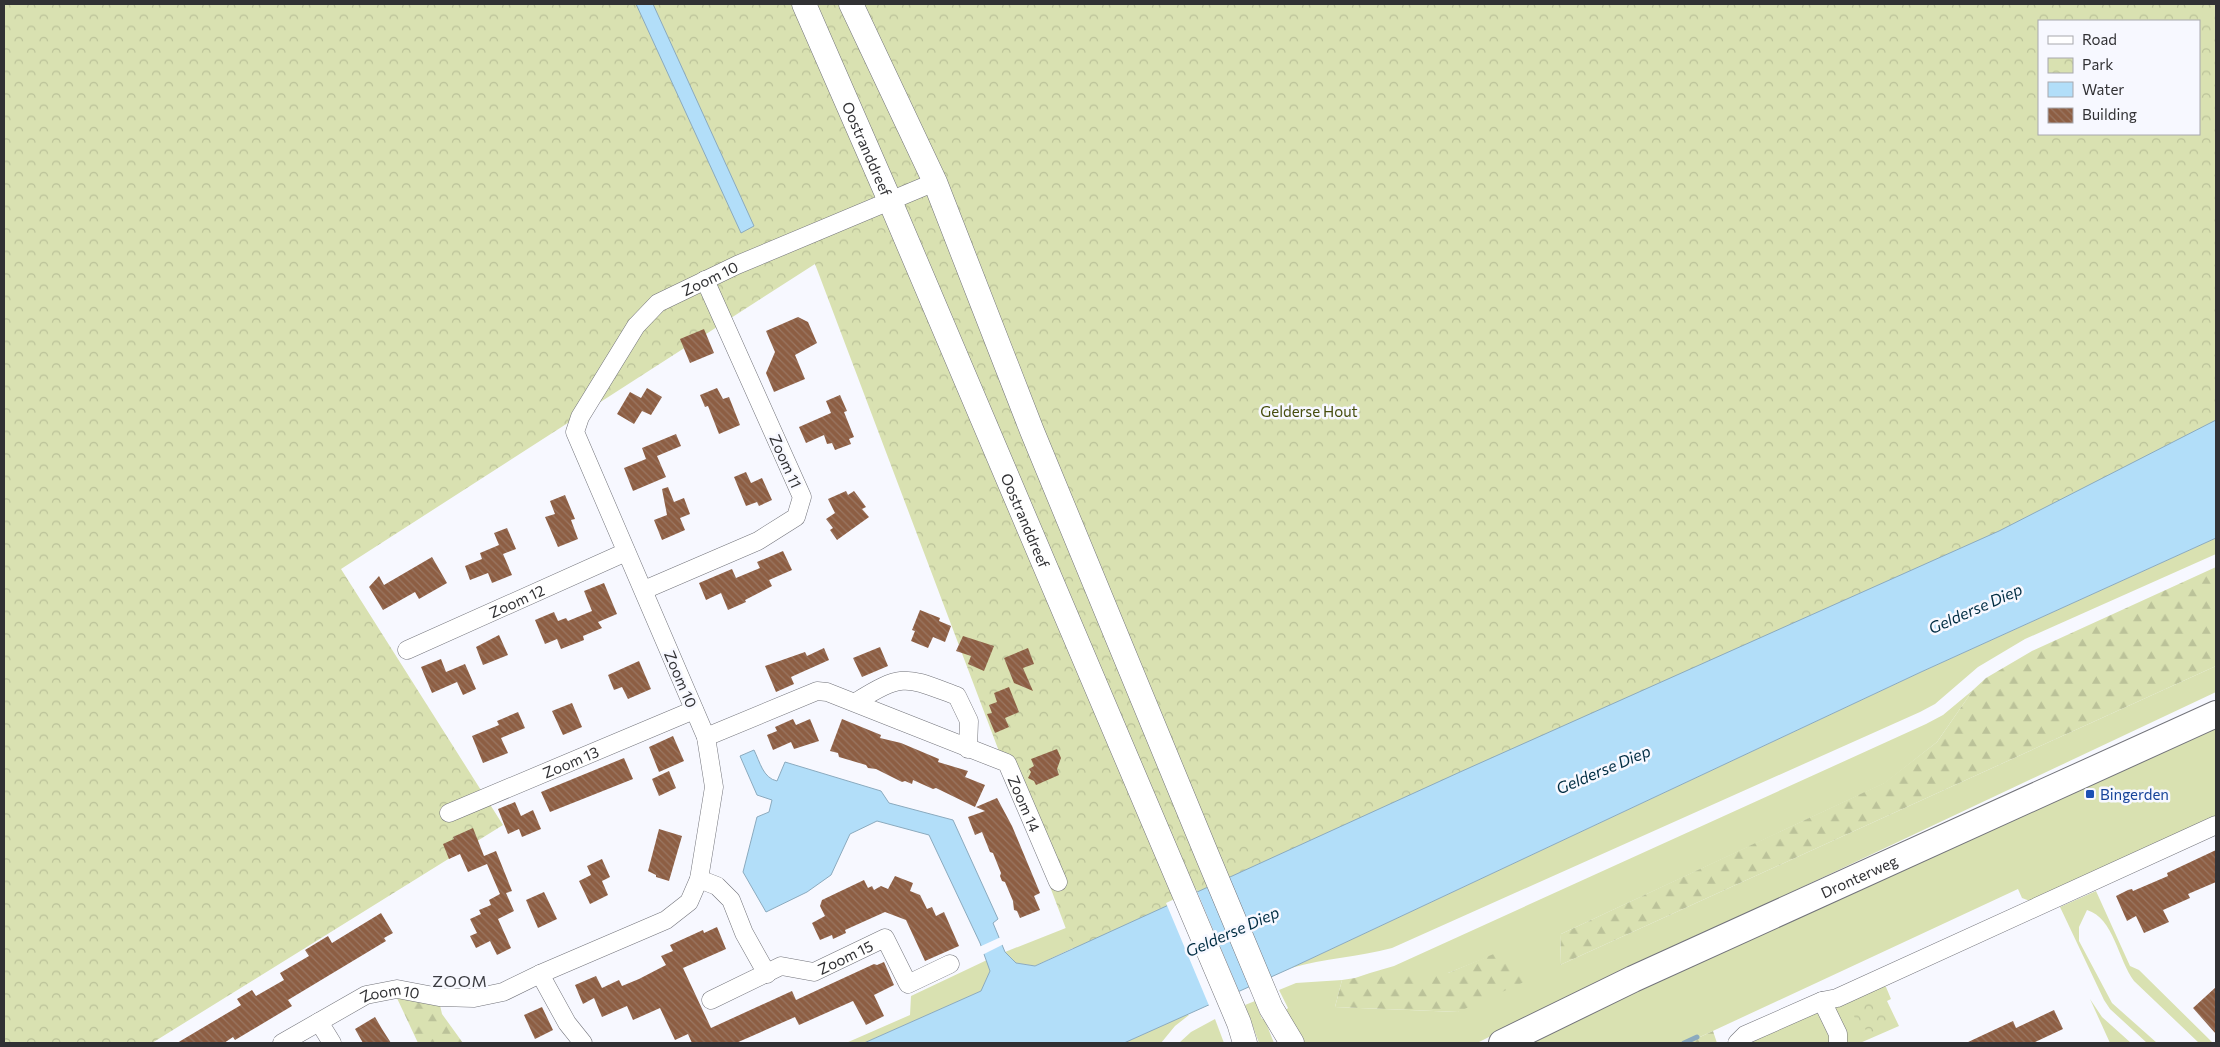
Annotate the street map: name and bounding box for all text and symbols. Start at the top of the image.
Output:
legend [2038,20,2200,135]
text: Road [2082,30,2117,48]
text: Park [2082,55,2113,73]
text: Water [2082,80,2124,98]
street label: Oostranddreef [839,99,896,199]
text: Building [2082,105,2137,123]
street label: Zoom 10 [679,257,741,299]
park label: Gelderse Hout [1260,402,1358,420]
street label: Zoom 11 [766,431,806,491]
street label: Oostranddreef [998,470,1054,571]
water label: Gelderse Diep [1925,579,2025,637]
street label: Zoom 12 [486,581,547,621]
street label: Zoom 10 [661,648,701,710]
water label: Gelderse Diep [1553,741,1653,797]
street label: Zoom 13 [540,742,601,782]
street label: Zoom 14 [1004,773,1044,835]
place label: Bingerden [2100,785,2169,803]
marker: Bingerden [2084,788,2096,800]
street label: Dronterweg [1818,851,1900,901]
water label: Gelderse Diep [1182,902,1282,960]
street label: Zoom 15 [815,936,876,978]
district label: ZOOM [432,971,488,990]
street label: Zoom 10 [356,979,421,1006]

